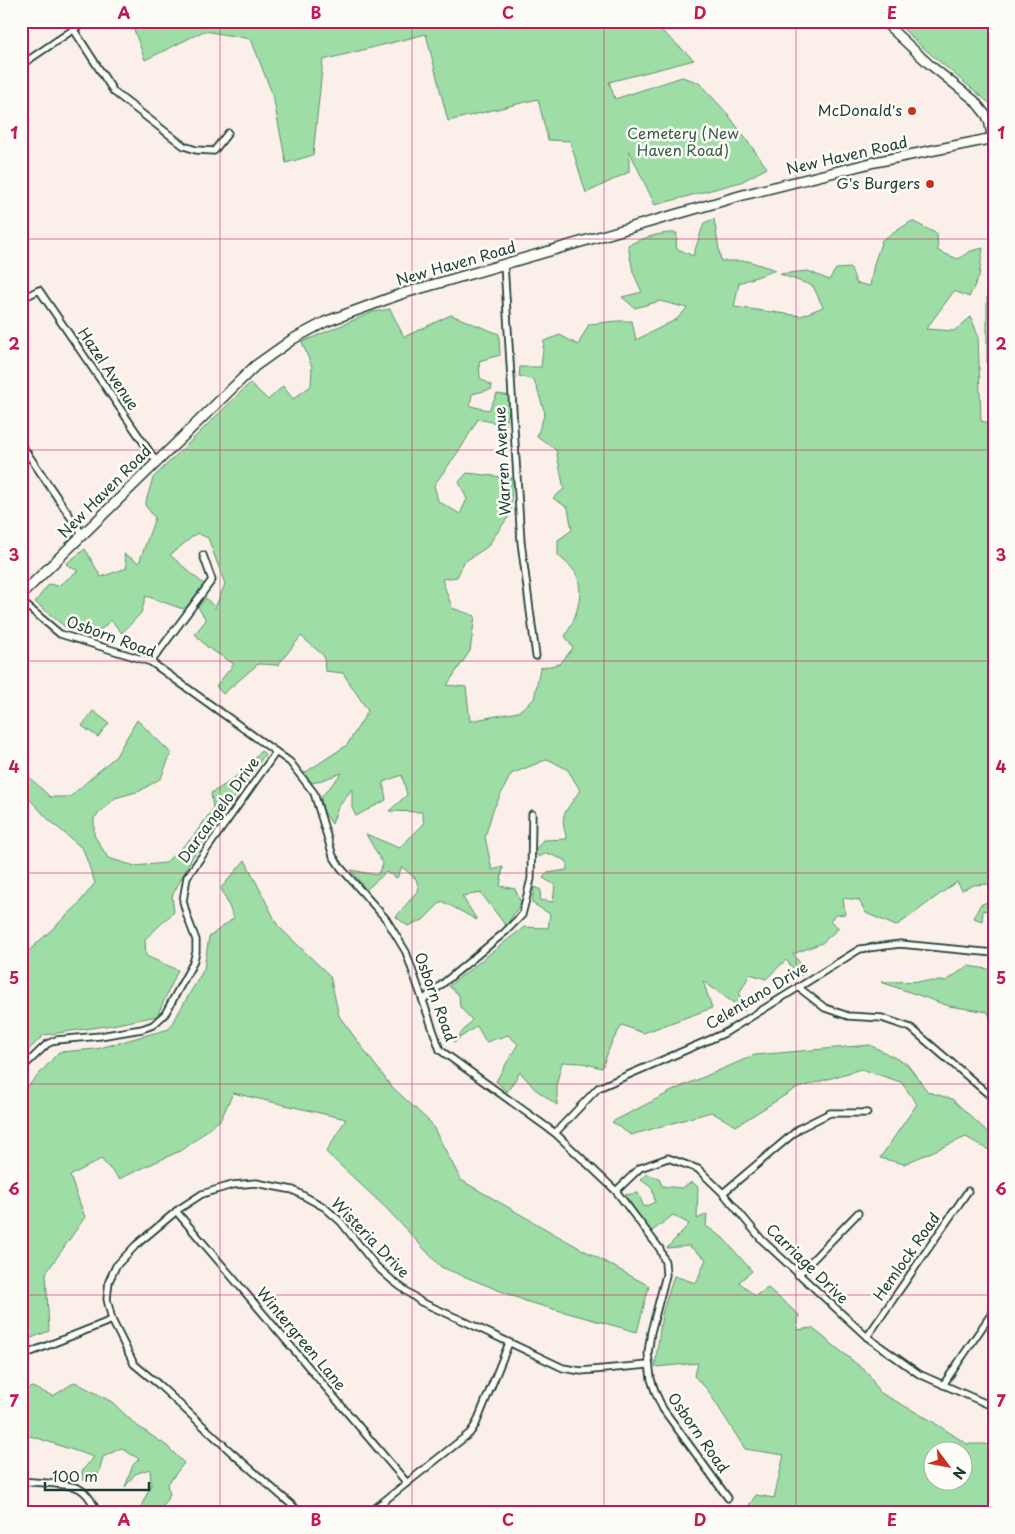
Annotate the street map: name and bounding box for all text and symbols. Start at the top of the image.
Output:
text: A [118,0,131,24]
text: B [311,0,322,24]
text: C [502,0,514,24]
text: D [694,0,706,24]
text: E [887,0,897,24]
place label: McDonald's [818,98,902,121]
marker: McDonald's [906,105,918,117]
text: 1 [10,120,18,144]
text: 1 [997,120,1005,144]
park label: Cemetery (New Haven Road) [627,121,739,161]
street label: New Haven Road [784,129,910,180]
place label: G's Burgers [836,171,920,194]
marker: G's Burgers [924,178,936,190]
street label: New Haven Road [393,234,518,291]
street label: Hazel Avenue [73,322,145,414]
text: 2 [8,331,20,355]
text: 2 [995,331,1007,355]
street label: Warren Avenue [487,406,516,516]
street label: New Haven Road [52,439,156,543]
text: 3 [9,542,19,566]
text: 3 [996,542,1006,566]
street label: Osborn Road [64,609,160,662]
street label: Darcangelo Drive [171,751,264,867]
text: 4 [9,754,20,778]
text: 4 [996,754,1007,778]
street label: Osborn Road [410,949,463,1045]
street label: Celentano Drive [701,955,812,1034]
text: 5 [9,965,19,989]
text: 5 [996,965,1006,989]
text: 6 [8,1176,20,1200]
text: 6 [995,1176,1007,1200]
street label: Wisteria Drive [327,1192,416,1282]
street label: Hemlock Road [867,1207,945,1305]
street label: Carriage Drive [762,1218,854,1308]
street label: Wintergreen Lane [252,1281,352,1395]
street label: Osborn Road [663,1387,736,1477]
text: 7 [9,1388,19,1412]
text: 7 [996,1388,1006,1412]
north arrow [922,1442,972,1492]
scale bar [45,1459,149,1491]
text: N [948,1463,971,1483]
text: 100 m [52,1464,98,1487]
text: A [118,1507,131,1531]
text: B [311,1507,322,1531]
text: C [502,1507,514,1531]
text: D [694,1507,706,1531]
text: E [887,1507,897,1531]

